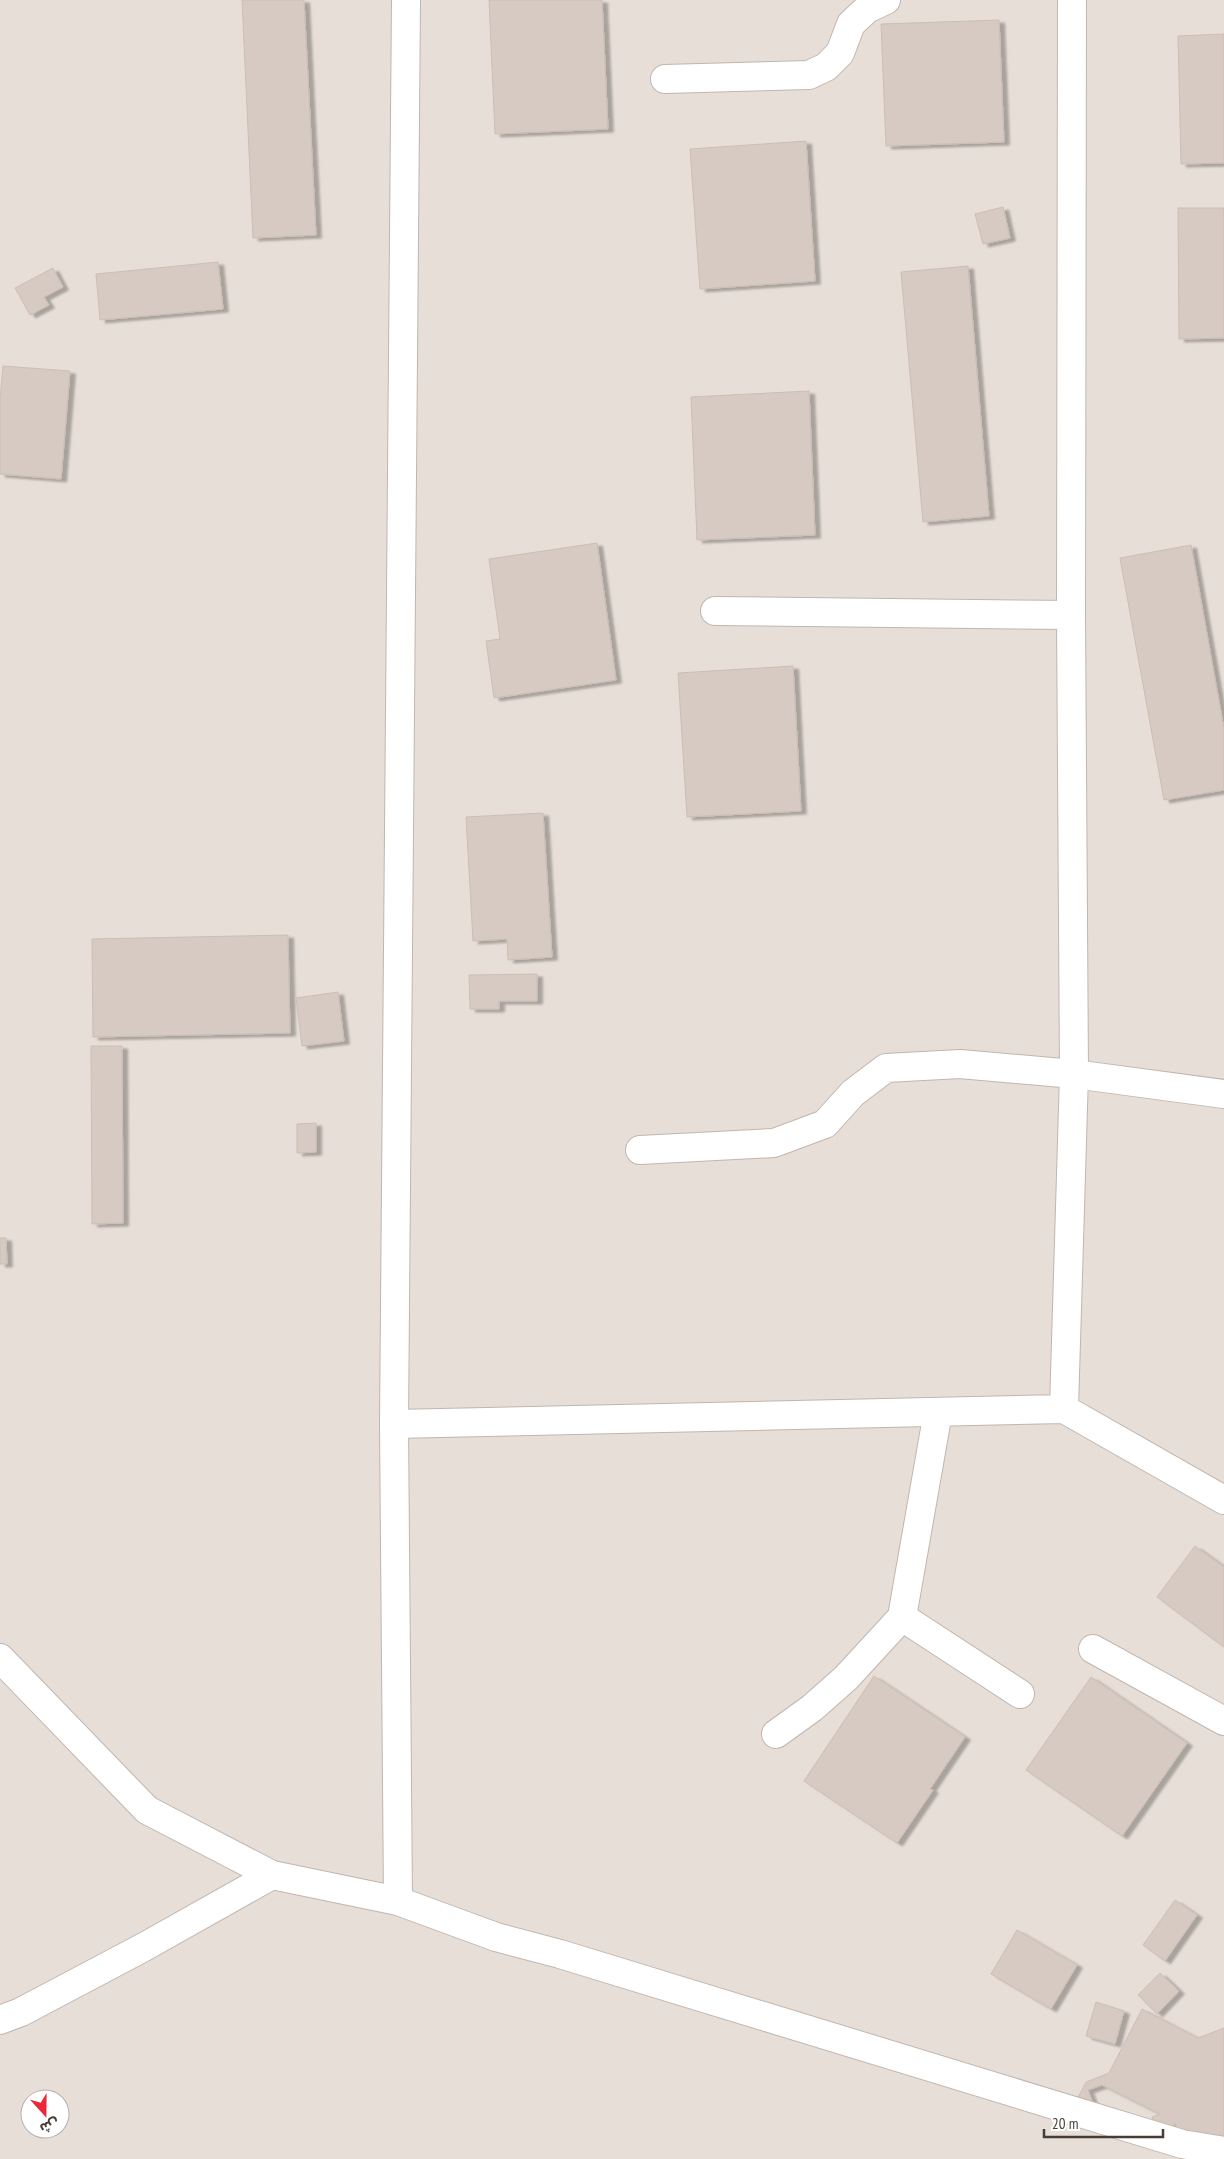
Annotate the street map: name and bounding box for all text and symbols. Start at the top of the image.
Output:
north arrow [20,2089,70,2139]
scale bar [1044,2106,1163,2138]
text: ش [37,2114,62,2138]
text: 20 m [1052,2114,1078,2133]

